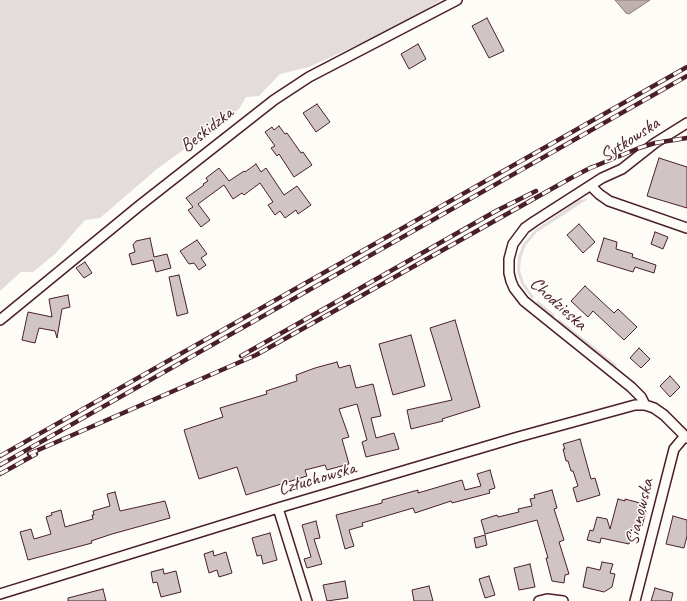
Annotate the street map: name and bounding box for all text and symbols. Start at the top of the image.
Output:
street label: Beskidzka [176,102,238,158]
street label: Sytkowska [596,112,664,168]
street label: Chodzieska [525,272,591,336]
street label: Człuchowska [276,457,358,501]
street label: Sianowska [621,476,659,548]

